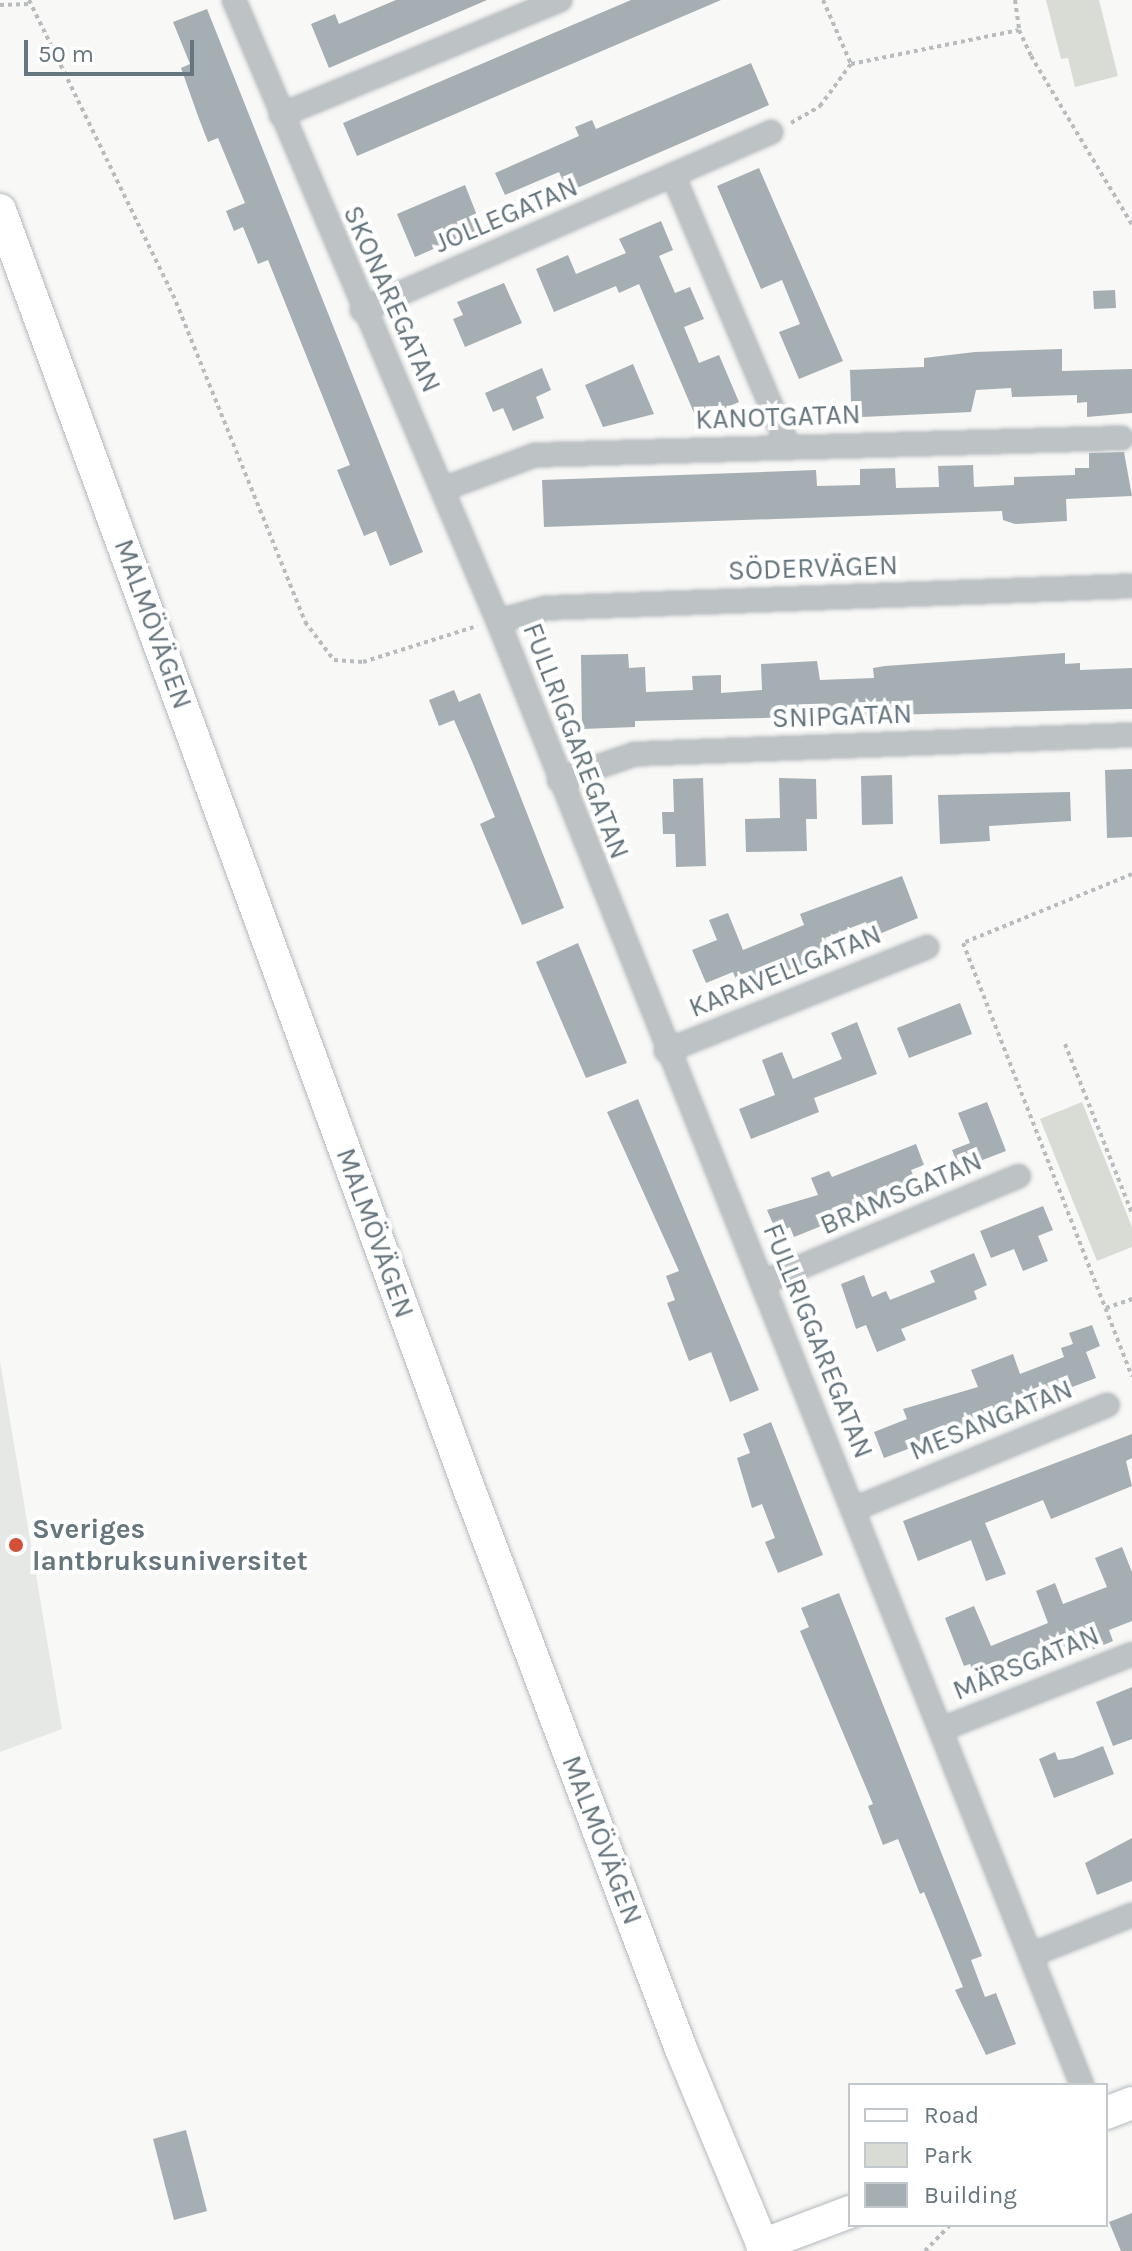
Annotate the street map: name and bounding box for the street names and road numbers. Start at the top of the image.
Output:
street label: JOLLEGATAN [429,170,583,260]
street label: SKONAREGATAN [336,200,448,398]
street label: KANOTGATAN [695,397,861,437]
street label: MALMÖVÄGEN [107,534,199,714]
street label: SÖDERVÄGEN [727,548,899,588]
street label: FULLRIGGAREGATAN [515,618,637,864]
street label: SNIPGATAN [771,697,913,735]
street label: KARAVELLGATAN [684,917,886,1025]
street label: MALMÖVÄGEN [329,1143,421,1323]
street label: BRAMSGATAN [815,1144,987,1242]
street label: FULLRIGGAREGATAN [756,1219,880,1463]
street label: MESANGATAN [905,1372,1077,1468]
street label: MÄRSGATAN [948,1618,1104,1708]
street label: MALMÖVÄGEN [554,1751,650,1929]

